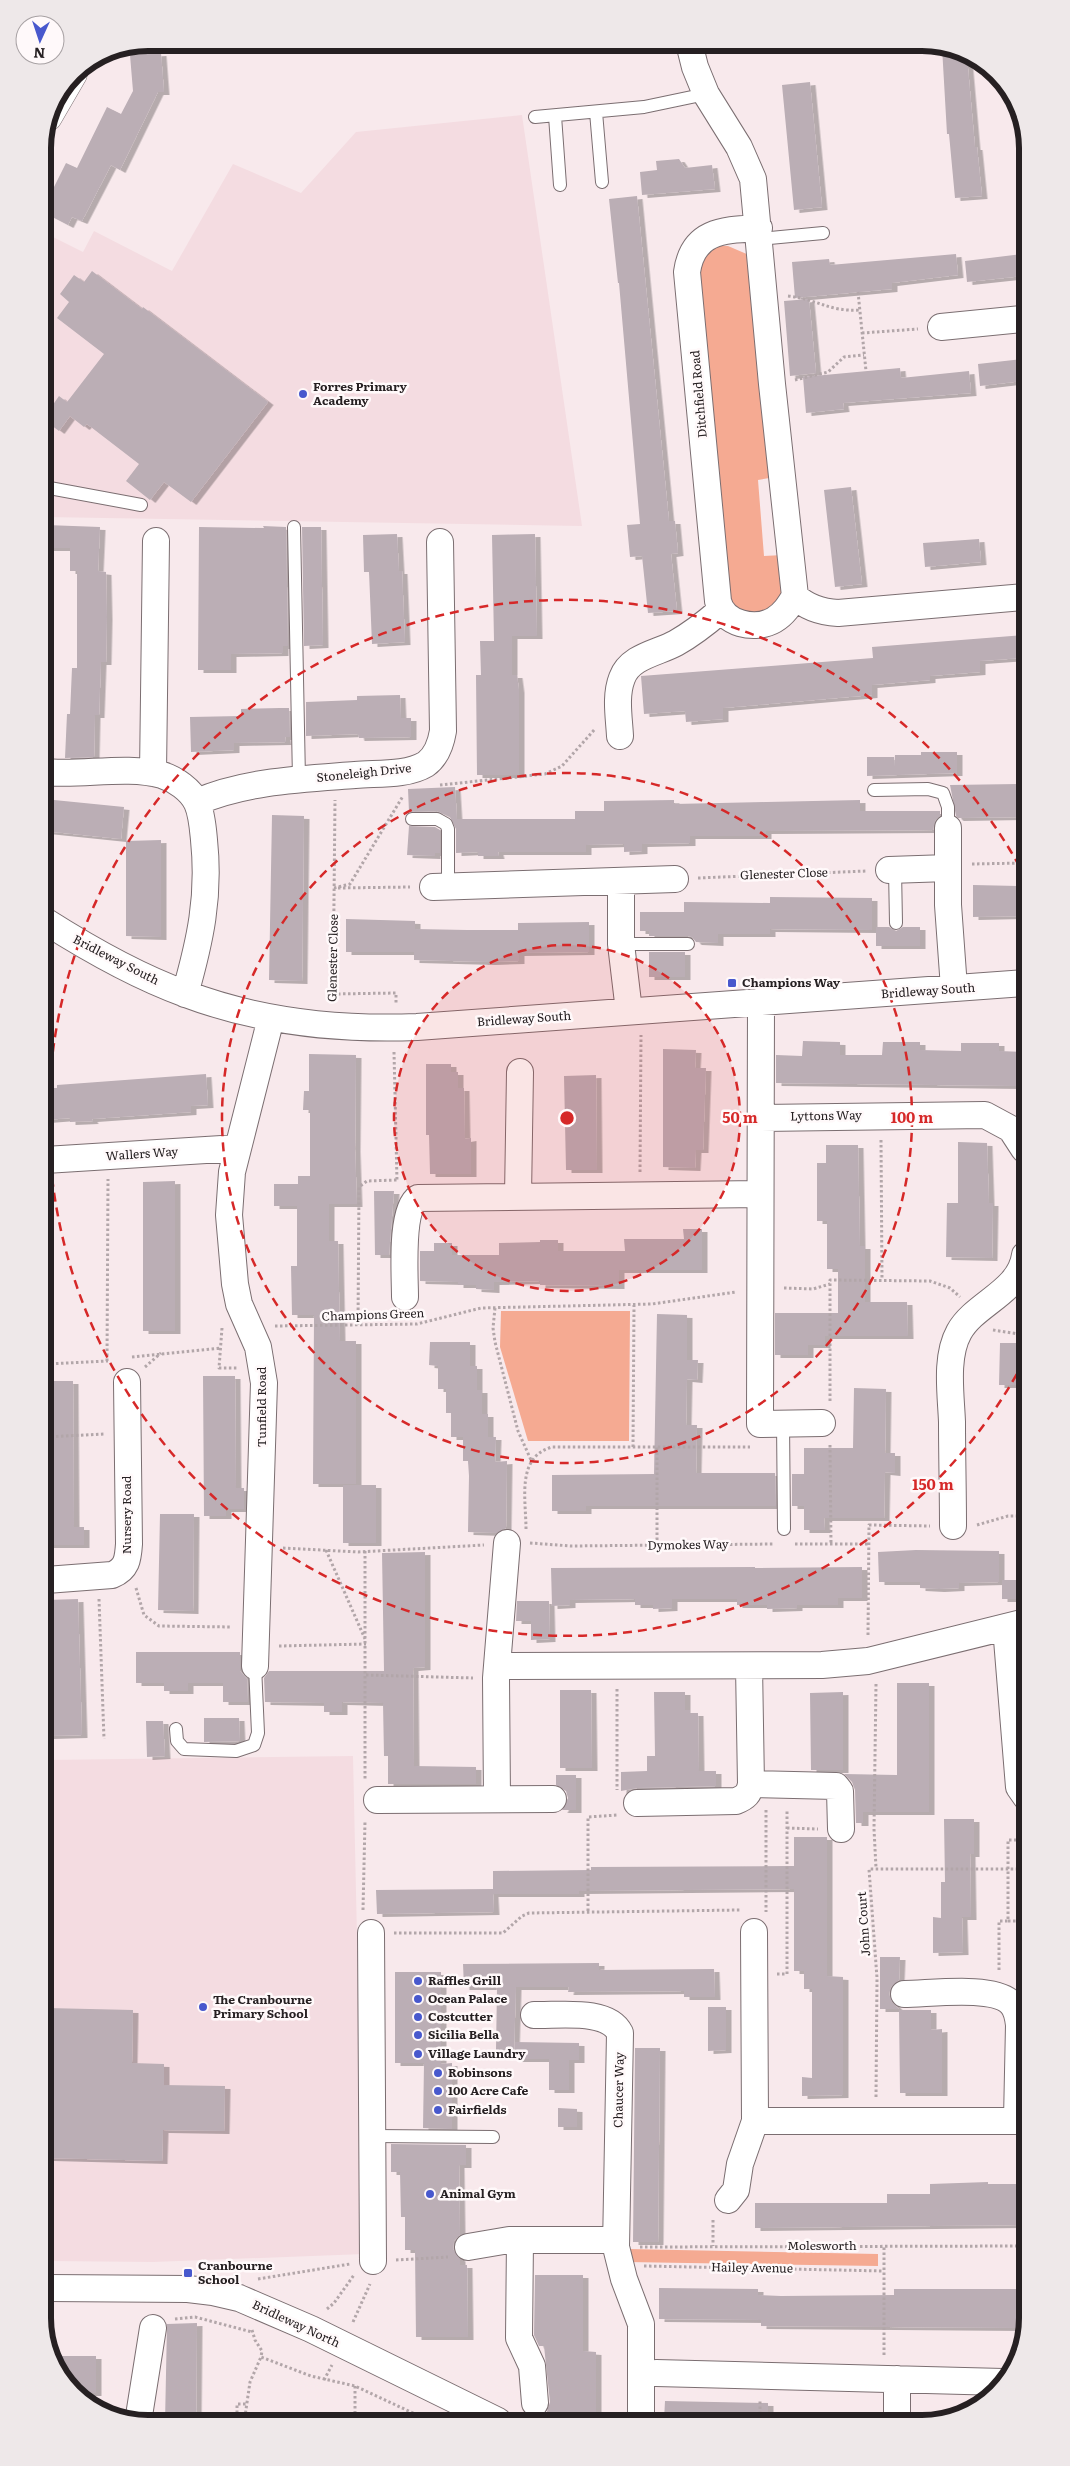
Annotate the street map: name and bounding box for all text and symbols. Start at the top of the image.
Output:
north arrow [15,15,65,65]
text: N [33,44,46,64]
street label: Ditchfield Road [685,349,711,439]
place label: Forres Primary Academy [313,377,407,409]
marker: Forres Primary Academy [297,388,309,400]
street label: Stoneleigh Drive [316,758,412,786]
street label: Glenester Close [740,862,828,884]
street label: Glenester Close [322,914,342,1002]
street label: Bridleway South [70,930,163,989]
place label: Champions Way [742,973,841,991]
marker: Champions Way [726,977,738,989]
street label: Bridleway South [880,978,976,1002]
street label: Bridleway South [476,1006,572,1030]
text: 50 m [722,1105,758,1128]
street label: Lyttons Way [790,1105,862,1125]
text: 100 m [891,1105,933,1128]
centre of rings [558,1109,576,1127]
street label: Wallers Way [105,1141,179,1165]
street label: Champions Green [321,1303,425,1325]
street label: Tunfield Road [252,1366,270,1447]
text: 150 m [912,1472,954,1495]
street label: Nursery Road [117,1475,135,1554]
street label: Dymokes Way [647,1534,729,1554]
street label: John Court [852,1891,874,1957]
place label: Raffles Grill [428,1971,502,1989]
marker: Raffles Grill [412,1975,424,1987]
place label: Ocean Palace [428,1989,508,2007]
place label: The Cranbourne Primary School [213,1990,312,2022]
marker: Ocean Palace [412,1993,424,2005]
marker: The Cranbourne Primary School [197,2001,209,2013]
place label: Costcutter [428,2007,493,2025]
marker: Costcutter [412,2011,424,2023]
place label: Sicilia Bella [428,2025,499,2043]
marker: Sicilia Bella [412,2029,424,2041]
place label: Village Laundry [428,2044,526,2062]
marker: Village Laundry [412,2048,424,2060]
street label: Chaucer Way [608,2052,628,2128]
place label: Robinsons [448,2063,512,2081]
marker: Robinsons [432,2067,444,2079]
place label: 100 Acre Cafe [448,2081,529,2099]
marker: 100 Acre Cafe [432,2085,444,2097]
place label: Fairfields [448,2100,507,2118]
marker: Fairfields [432,2104,444,2116]
place label: Animal Gym [440,2184,516,2202]
marker: Animal Gym [424,2188,436,2200]
street label: Molesworth [787,2236,857,2254]
place label: Cranbourne School [198,2256,273,2288]
street label: Hailey Avenue [711,2257,793,2277]
marker: Cranbourne School [182,2267,194,2279]
street label: Bridleway North [250,2295,343,2351]

